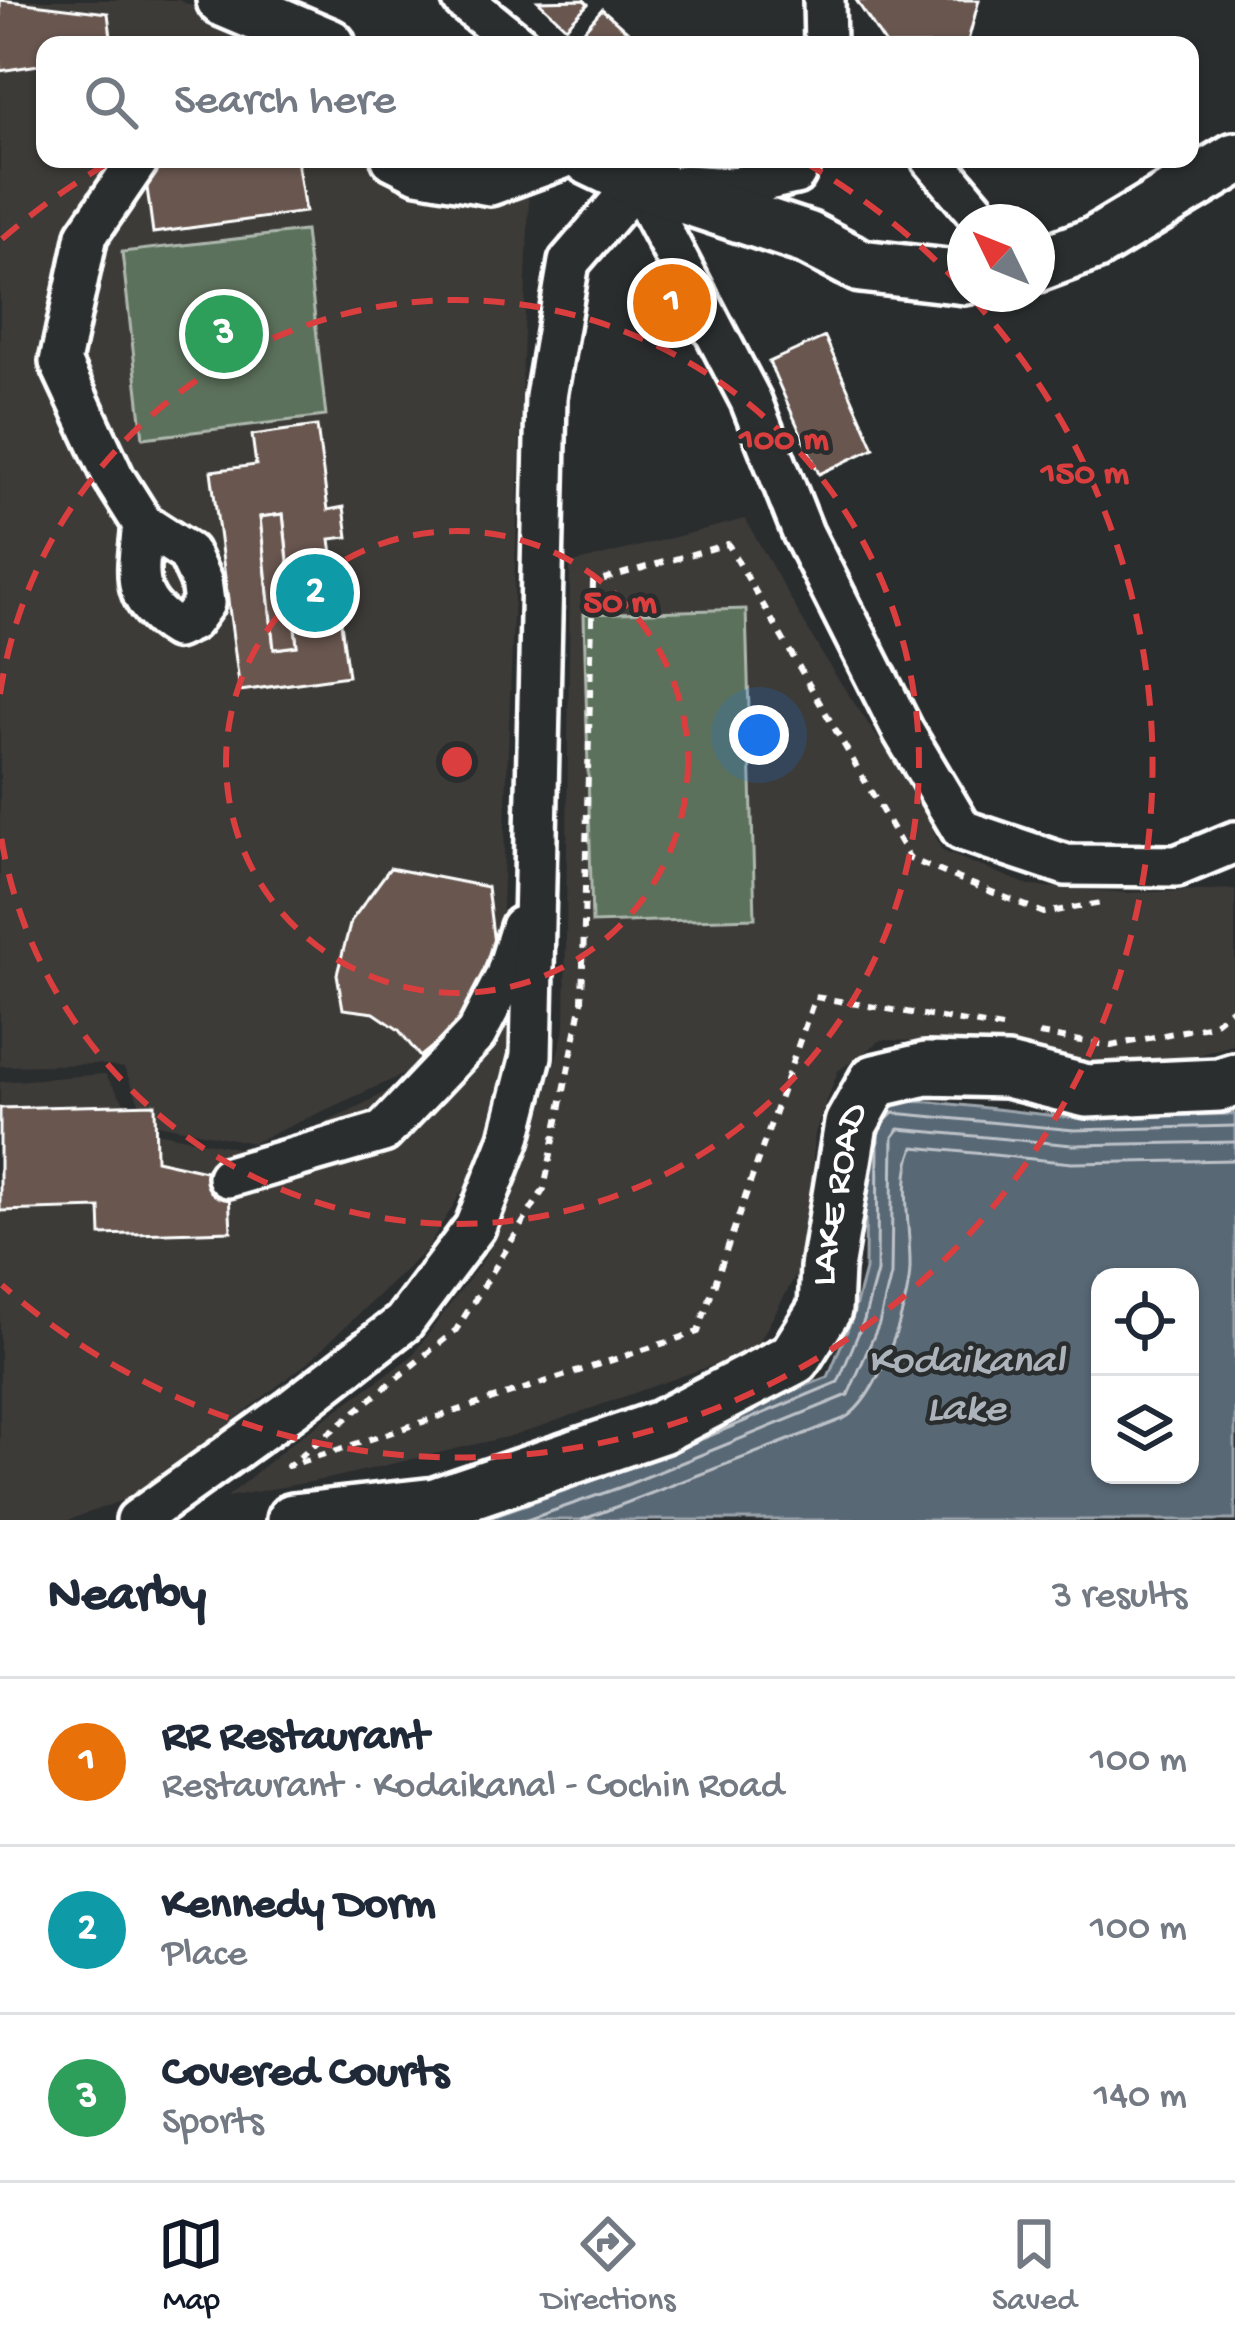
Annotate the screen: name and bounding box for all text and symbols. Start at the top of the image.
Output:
search box [36,36,1199,168]
icon: search [78,69,144,135]
text: Search here [174,76,396,129]
north arrow [947,204,1055,312]
pin: 1 [633,258,711,348]
pin: 3 [185,289,263,379]
text: 100 m [737,420,829,463]
text: 150 m [1039,454,1129,497]
pin: 2 [276,548,354,638]
text: 50 m [583,583,657,626]
your location [729,705,789,765]
centre of rings [436,741,478,783]
street label: LAKE ROAD [803,1094,882,1287]
map controls [1091,1268,1199,1484]
button: locate [1091,1268,1199,1376]
water label: Kodaikanal Lake [868,1339,1067,1436]
button: layers [1091,1376,1199,1484]
text: Nearby [48,1568,206,1628]
text: 3 results [1052,1575,1187,1621]
text: RR Restaurant [162,1712,428,1765]
text: 1 [79,1739,95,1785]
text: 100 m [1090,1739,1187,1785]
text: Restaurant · Kodaikanal - Cochin Road [162,1765,784,1811]
text: Kennedy Dorm [162,1880,436,1933]
text: 2 [77,1907,97,1953]
text: 100 m [1090,1907,1187,1953]
text: Place [162,1933,247,1979]
text: Covered Courts [162,2048,449,2101]
text: 3 [77,2075,97,2121]
text: 140 m [1094,2075,1187,2121]
text: Sports [162,2101,264,2147]
tab: Map [158,2211,224,2321]
tab: Directions [541,2211,675,2321]
tab: Saved [992,2211,1077,2321]

